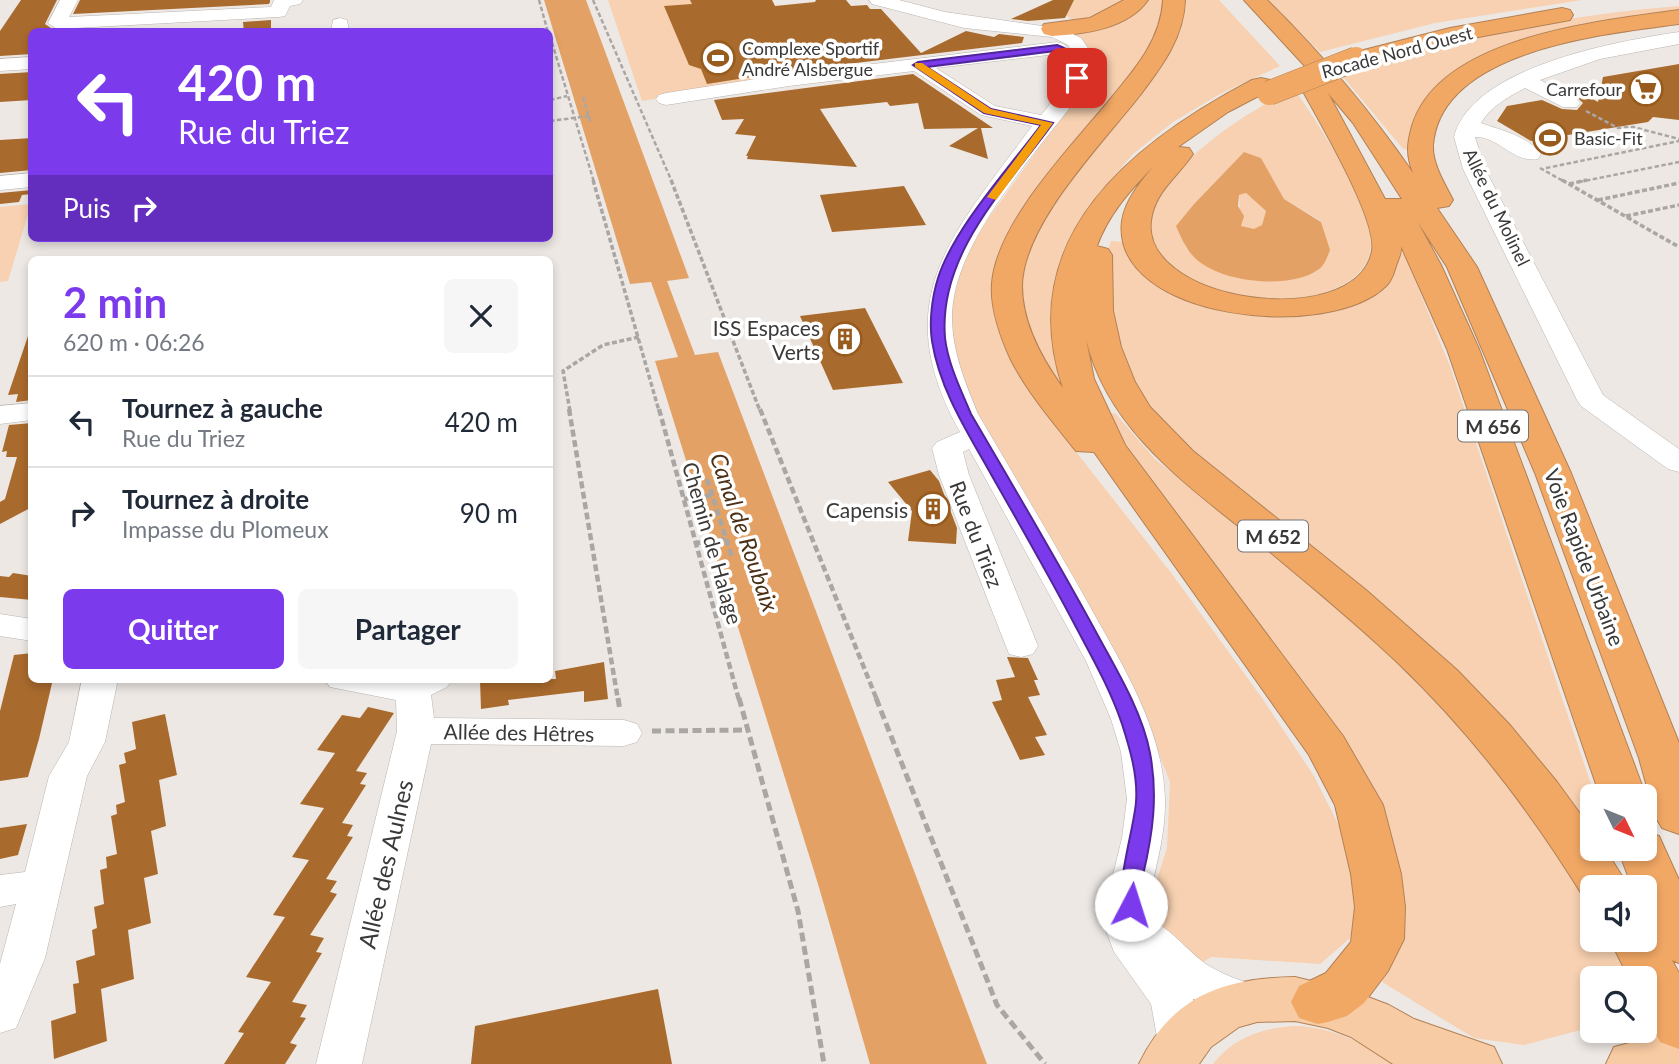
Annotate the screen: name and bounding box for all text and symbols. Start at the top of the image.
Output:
street label: Rocade Nord Ouest [1319,21,1475,83]
place label: Complexe Sportif André Alsbergue [742,37,880,80]
sports icon: Complexe Sportif André Alsbergue [699,39,737,77]
pin [1047,48,1107,108]
text: 420 m [178,53,316,111]
icon: left [63,56,154,147]
icon: arrive [1058,59,1096,97]
supermarket icon: Carrefour [1627,70,1665,108]
place label: Carrefour [1546,78,1622,100]
text: Rue du Triez [178,112,349,151]
sports icon: Basic-Fit [1531,119,1569,157]
place label: Basic-Fit [1574,127,1643,149]
street label: Allée du Molinel [1459,145,1535,269]
icon: right [125,189,163,227]
text: Puis [63,192,111,224]
text: 2 min [63,277,167,327]
button: close [444,279,518,353]
place label: ISS Espaces Verts [713,315,820,364]
building icon: ISS Espaces Verts [826,320,864,358]
text: 620 m · 06:26 [63,328,205,356]
text: Tournez à gauche [122,392,323,424]
icon: left [63,403,101,441]
text: 420 m [445,406,518,438]
road number: M 656 [1458,410,1528,442]
text: Rue du Triez [122,424,245,452]
water label: Canal de Roubaix [705,449,785,615]
street label: Chemin de Halage [678,459,748,627]
street label: Voie Rapide Urbaine [1540,465,1630,649]
street label: Rue du Triez [945,477,1009,591]
text: Tournez à droite [122,483,309,515]
building icon: Capensis [914,490,952,528]
icon: right [63,494,101,532]
text: 90 m [460,497,518,529]
place label: Capensis [826,497,908,522]
text: Impasse du Plomeux [122,515,329,543]
road number: M 652 [1238,520,1308,552]
button: Quitter [63,589,284,669]
button: Partager [298,589,518,669]
street label: Allée des Hêtres [443,718,595,746]
street label: Allée des Aulnes [351,777,419,951]
north arrow [1580,784,1657,861]
map controls [1580,784,1657,1043]
position arrow [1094,868,1168,942]
button: sound [1580,875,1657,952]
button: search [1580,966,1657,1043]

